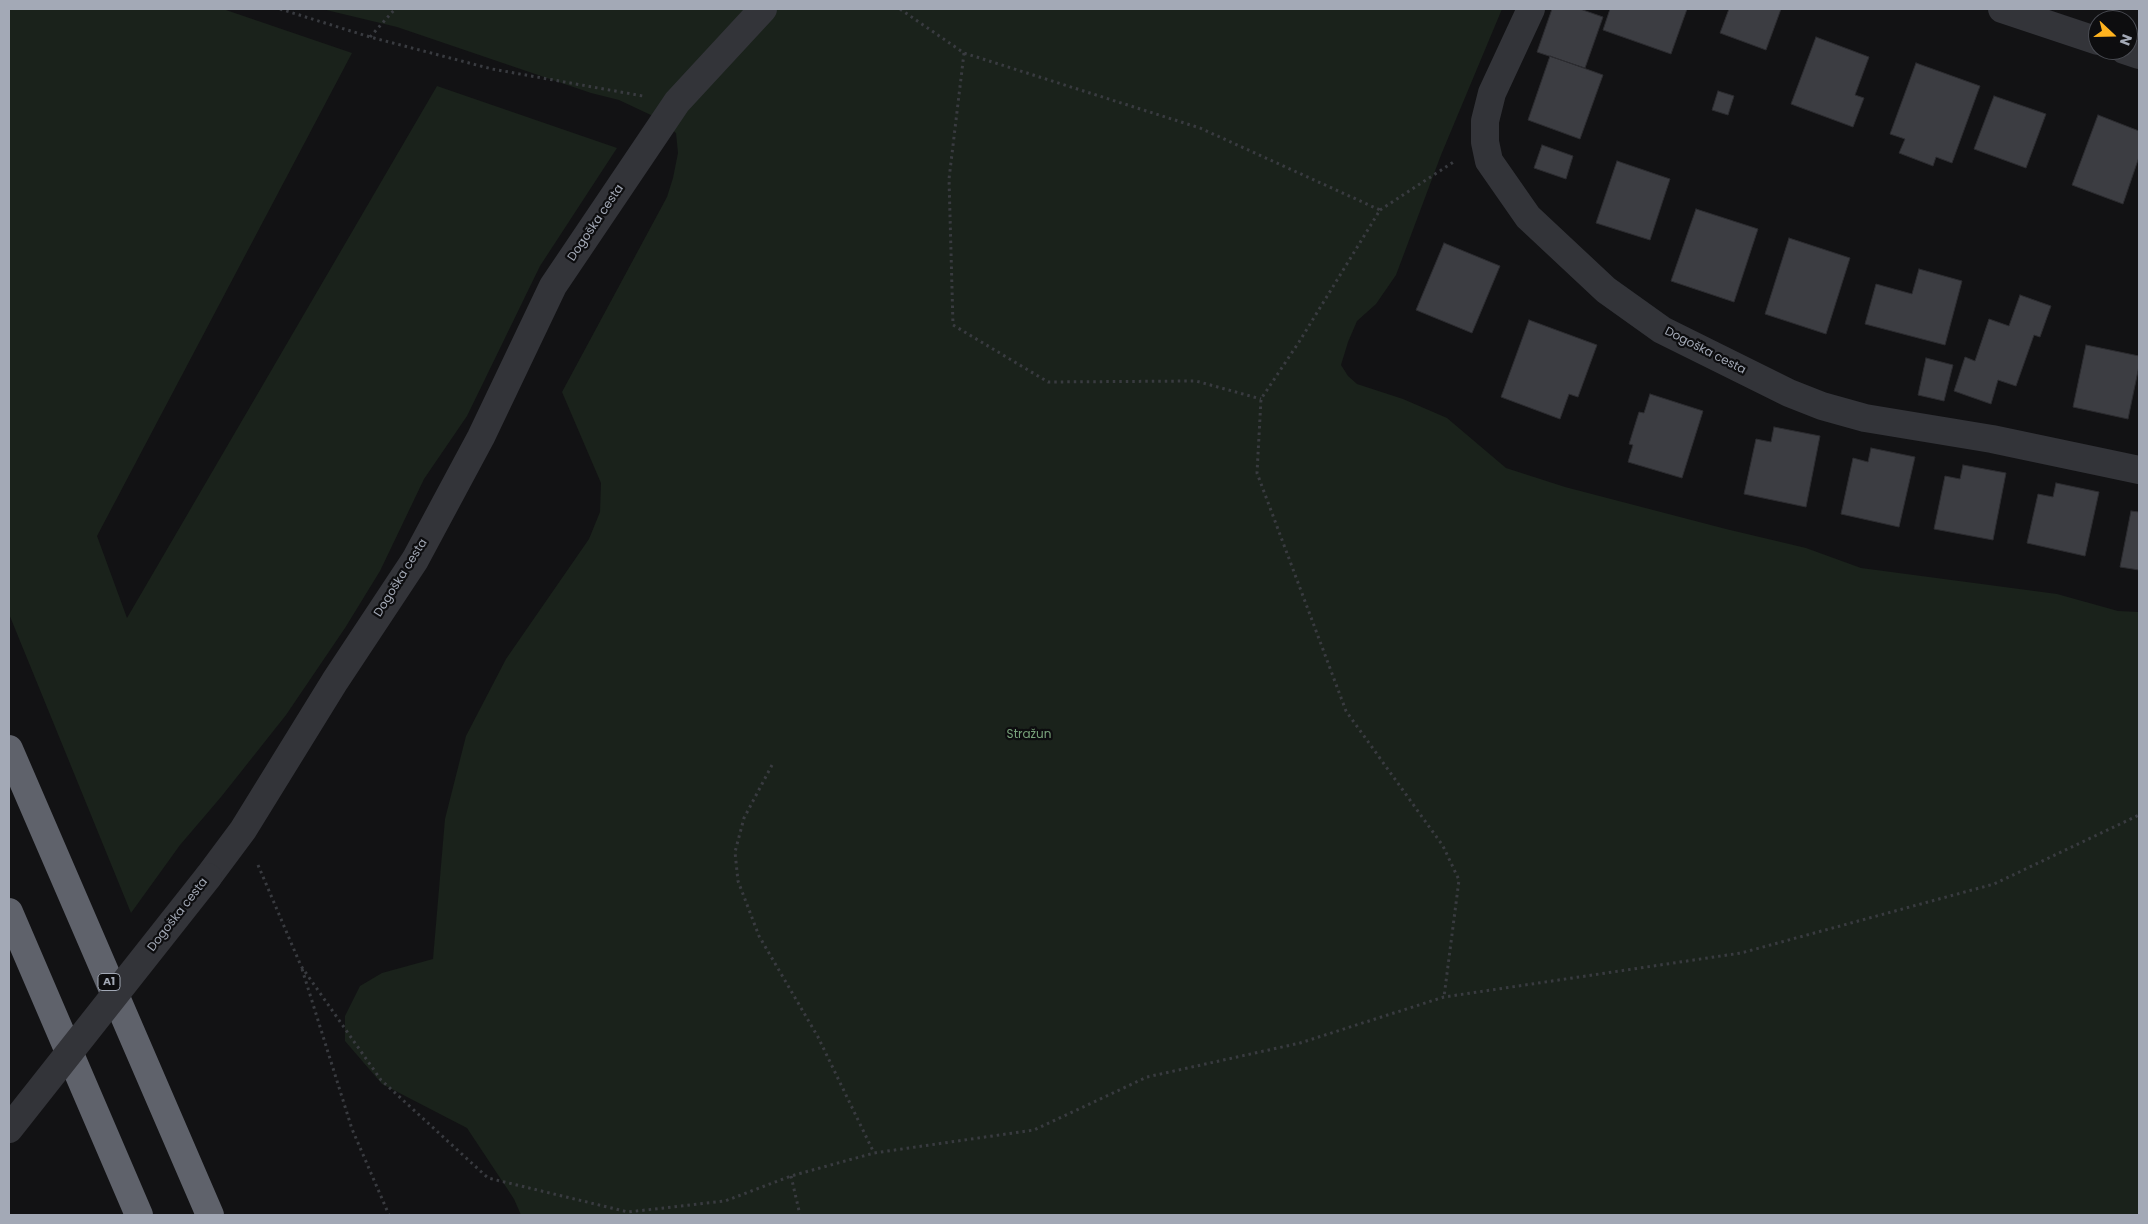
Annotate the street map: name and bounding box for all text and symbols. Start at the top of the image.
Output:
north arrow [2088,10,2138,60]
text: N [2115,32,2137,49]
street label: Dogoška cesta [565,182,627,264]
street label: Dogoška cesta [1662,324,1748,378]
street label: Dogoška cesta [371,536,431,620]
park label: Stražun [1007,728,1051,742]
street label: Dogoška cesta [145,875,211,955]
road number: A1 [98,974,120,990]

